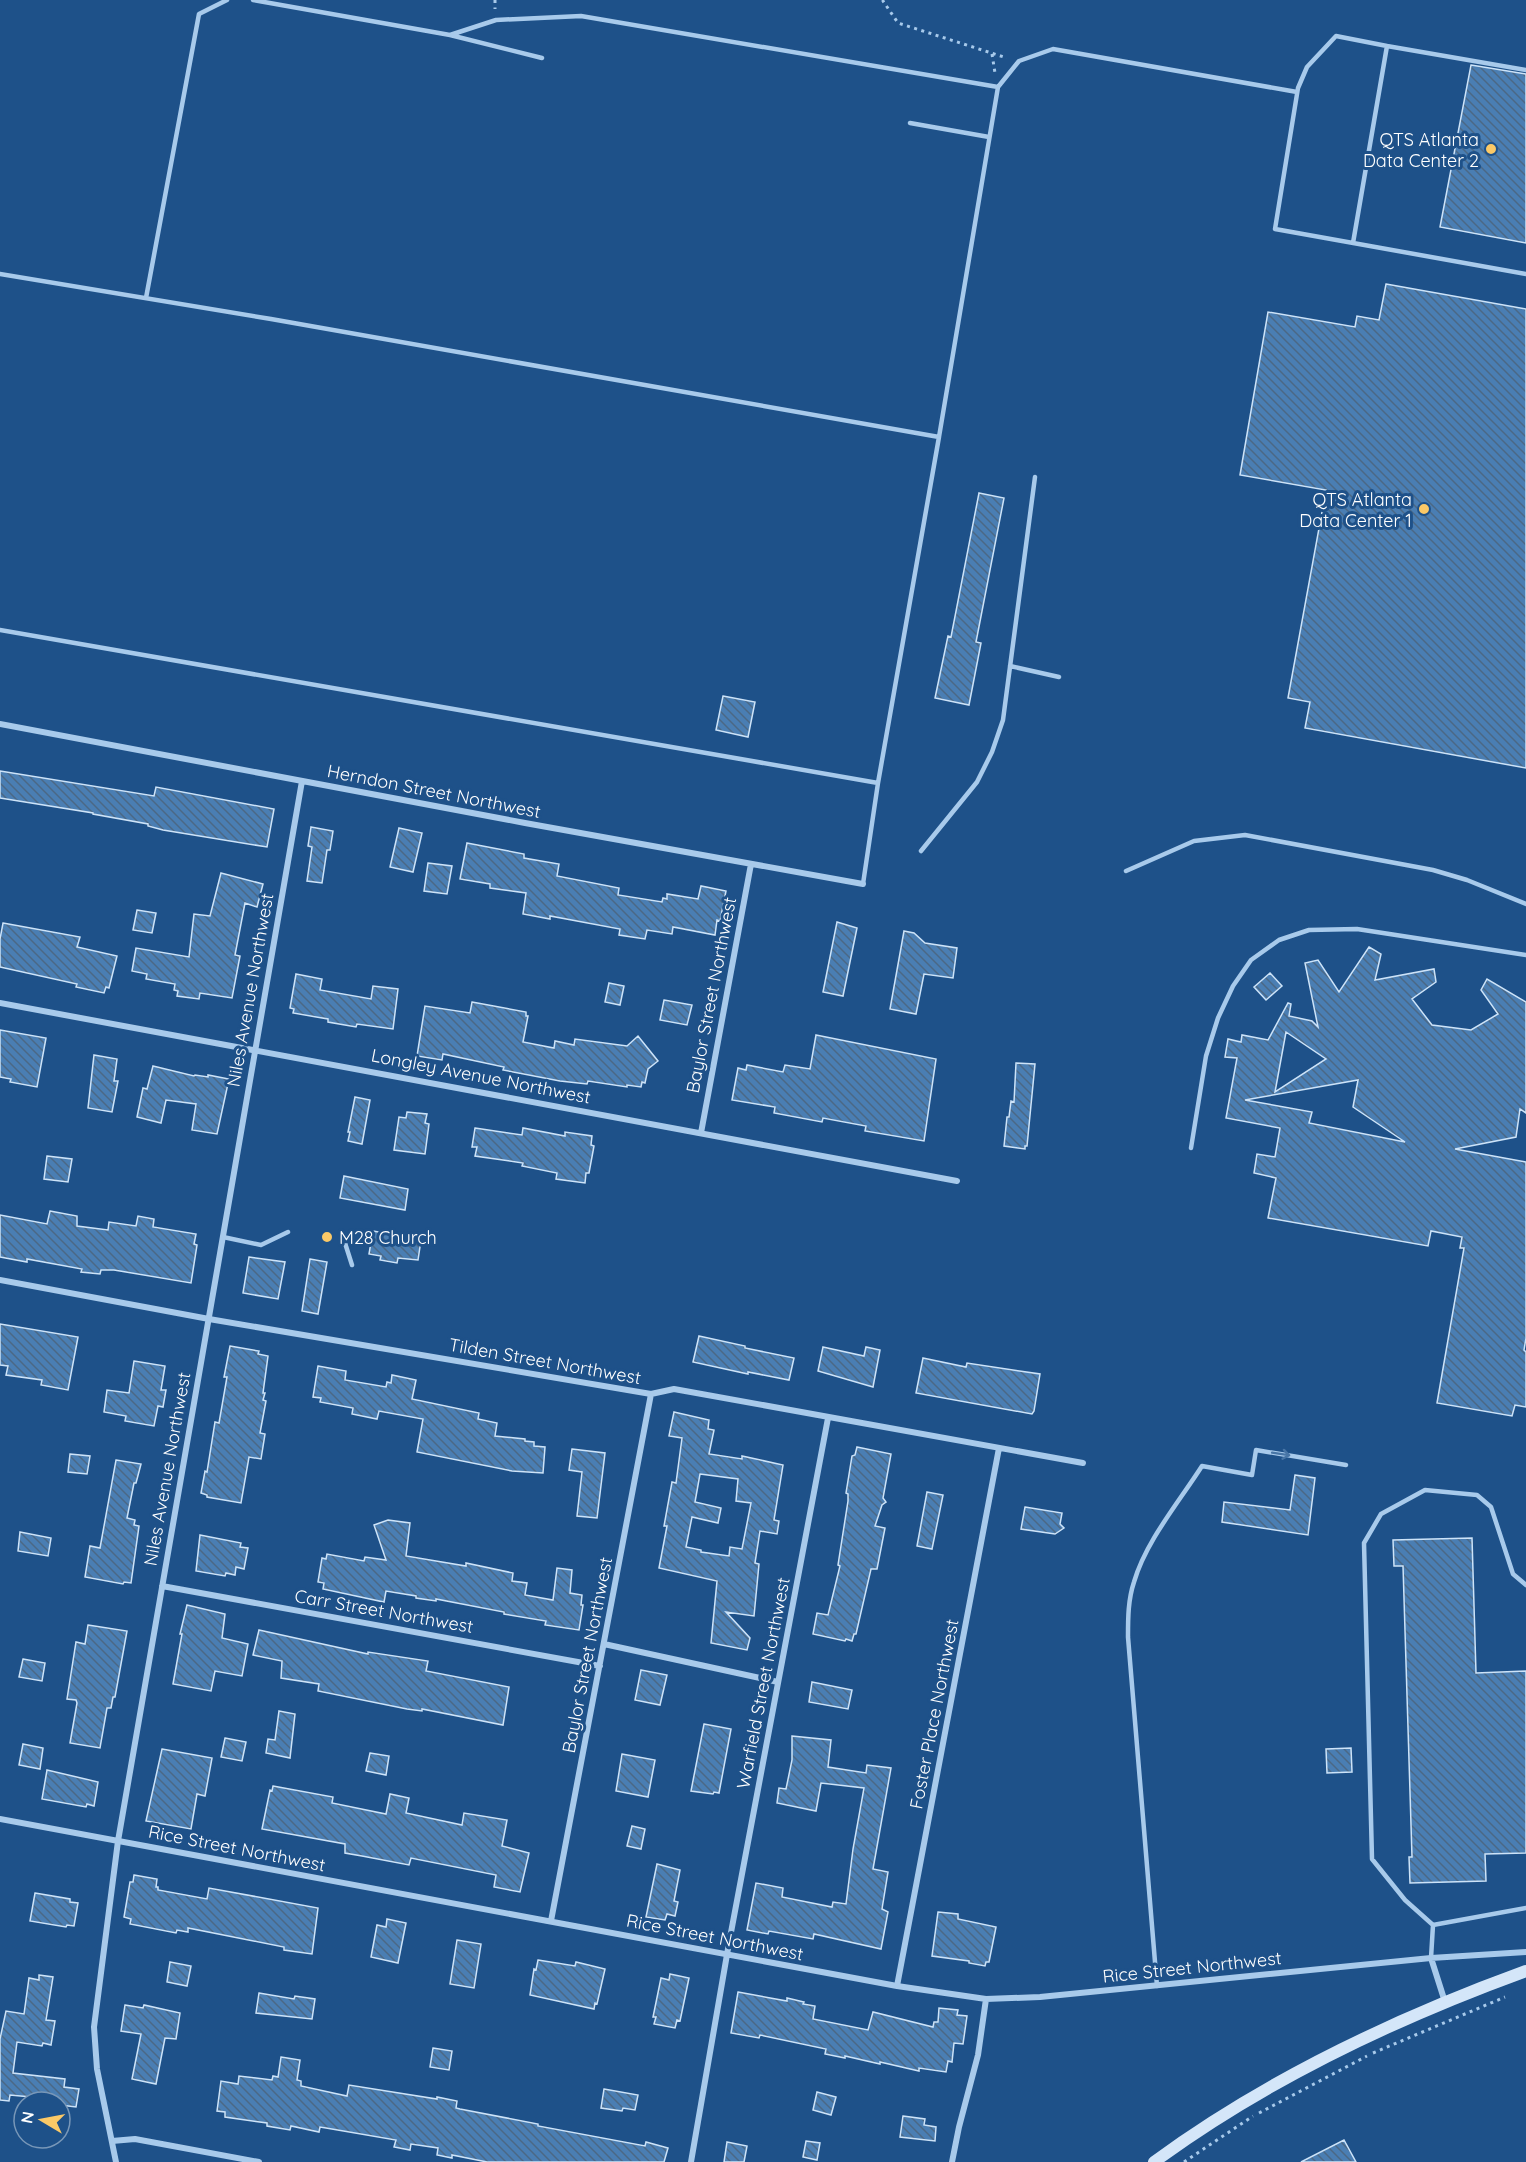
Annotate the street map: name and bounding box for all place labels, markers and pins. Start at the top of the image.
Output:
place label: QTS Atlanta Data Center 2 [1363,128,1479,172]
marker: QTS Atlanta Data Center 2 [1484,142,1498,156]
place label: QTS Atlanta Data Center 1 [1299,488,1412,532]
marker: QTS Atlanta Data Center 1 [1417,502,1431,516]
place label: M28 Church [339,1226,437,1249]
marker: M28 Church [320,1230,334,1244]

